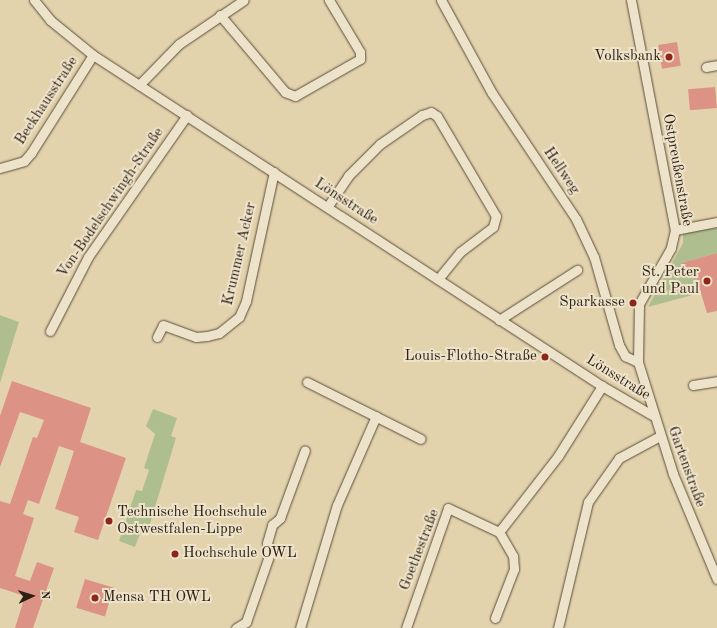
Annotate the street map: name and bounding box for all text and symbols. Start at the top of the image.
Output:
place label: Volksbank [594,48,661,66]
marker: Volksbank [664,52,674,62]
street label: Beckhausstraße [12,53,82,149]
street label: Ostpreußenstraße [658,112,696,228]
street label: Von-Bodelschwingh-Straße [54,124,168,282]
street label: Hellweg [539,144,583,198]
street label: Lönsstraße [311,175,381,229]
street label: Krummer Acker [219,201,261,307]
place label: St. Peter und Paul [641,263,699,298]
marker: St. Peter und Paul [702,276,712,286]
place label: Sparkasse [559,294,625,312]
marker: Sparkasse [628,298,638,308]
place label: Louis-Flotho-Straße [404,348,537,366]
street label: Lönsstraße [583,351,653,405]
marker: Louis-Flotho-Straße [540,352,550,362]
street label: Gartenstraße [663,424,709,510]
place label: Technische Hochschule Ostwestfalen-Lippe [117,503,267,538]
street label: Goethestraße [396,507,444,593]
marker: Technische Hochschule Ostwestfalen-Lippe [104,516,114,526]
place label: Hochschule OWL [183,545,297,563]
marker: Hochschule OWL [170,549,180,559]
north arrow [12,576,52,616]
place label: Mensa TH OWL [103,589,211,607]
text: N [39,591,50,600]
marker: Mensa TH OWL [90,593,100,603]

